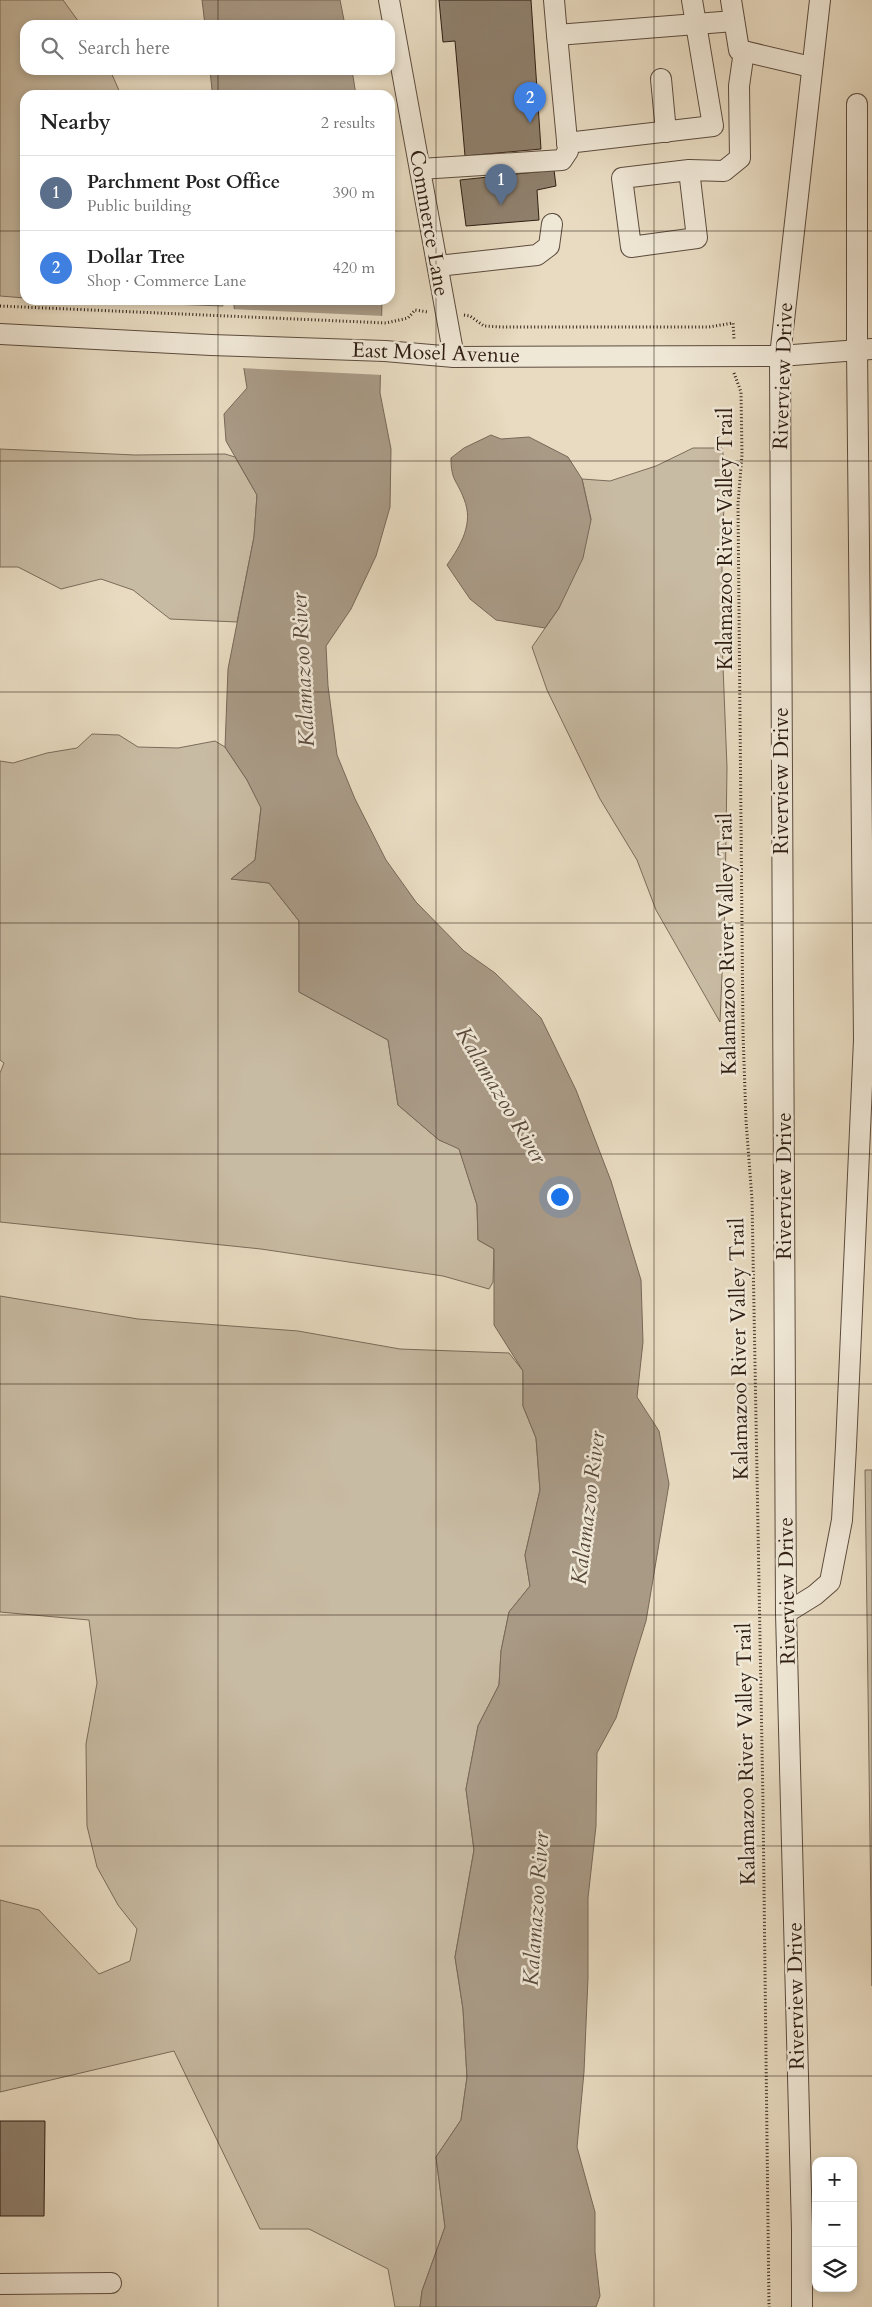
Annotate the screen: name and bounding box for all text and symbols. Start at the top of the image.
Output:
search box [20,20,395,75]
icon: search [38,34,66,62]
text: Search here [78,35,170,61]
pin: 2 [514,82,546,123]
text: Nearby [40,108,111,137]
text: 2 results [321,112,375,134]
street label: Commerce Lane [402,148,456,298]
pin: 1 [485,164,517,205]
text: Parchment Post Office [87,169,280,195]
text: 1 [52,182,60,204]
text: 390 m [333,182,375,204]
text: Public building [87,195,191,217]
text: Dollar Tree [87,244,185,270]
text: 2 [52,257,60,279]
text: 420 m [333,257,375,279]
text: Shop · Commerce Lane [87,270,246,292]
street label: Riverview Drive [766,302,800,450]
street label: East Mosel Avenue [351,336,521,370]
street label: Kalamazoo River Valley Trail [711,408,740,670]
water label: Kalamazoo River [284,591,322,748]
street label: Riverview Drive [767,707,796,855]
street label: Kalamazoo River Valley Trail [710,813,744,1075]
water label: Kalamazoo River [448,1021,554,1170]
street label: Riverview Drive [770,1112,799,1260]
your location [547,1184,573,1210]
street label: Kalamazoo River Valley Trail [722,1218,756,1480]
water label: Kalamazoo River [564,1429,612,1587]
street label: Riverview Drive [771,1517,803,1665]
street label: Kalamazoo River Valley Trail [729,1623,763,1885]
water label: Kalamazoo River [516,1830,556,1987]
street label: Riverview Drive [780,1922,812,2070]
map controls [812,2157,857,2292]
button: + [812,2157,857,2202]
button: − [812,2202,857,2247]
button: layers [812,2247,857,2292]

